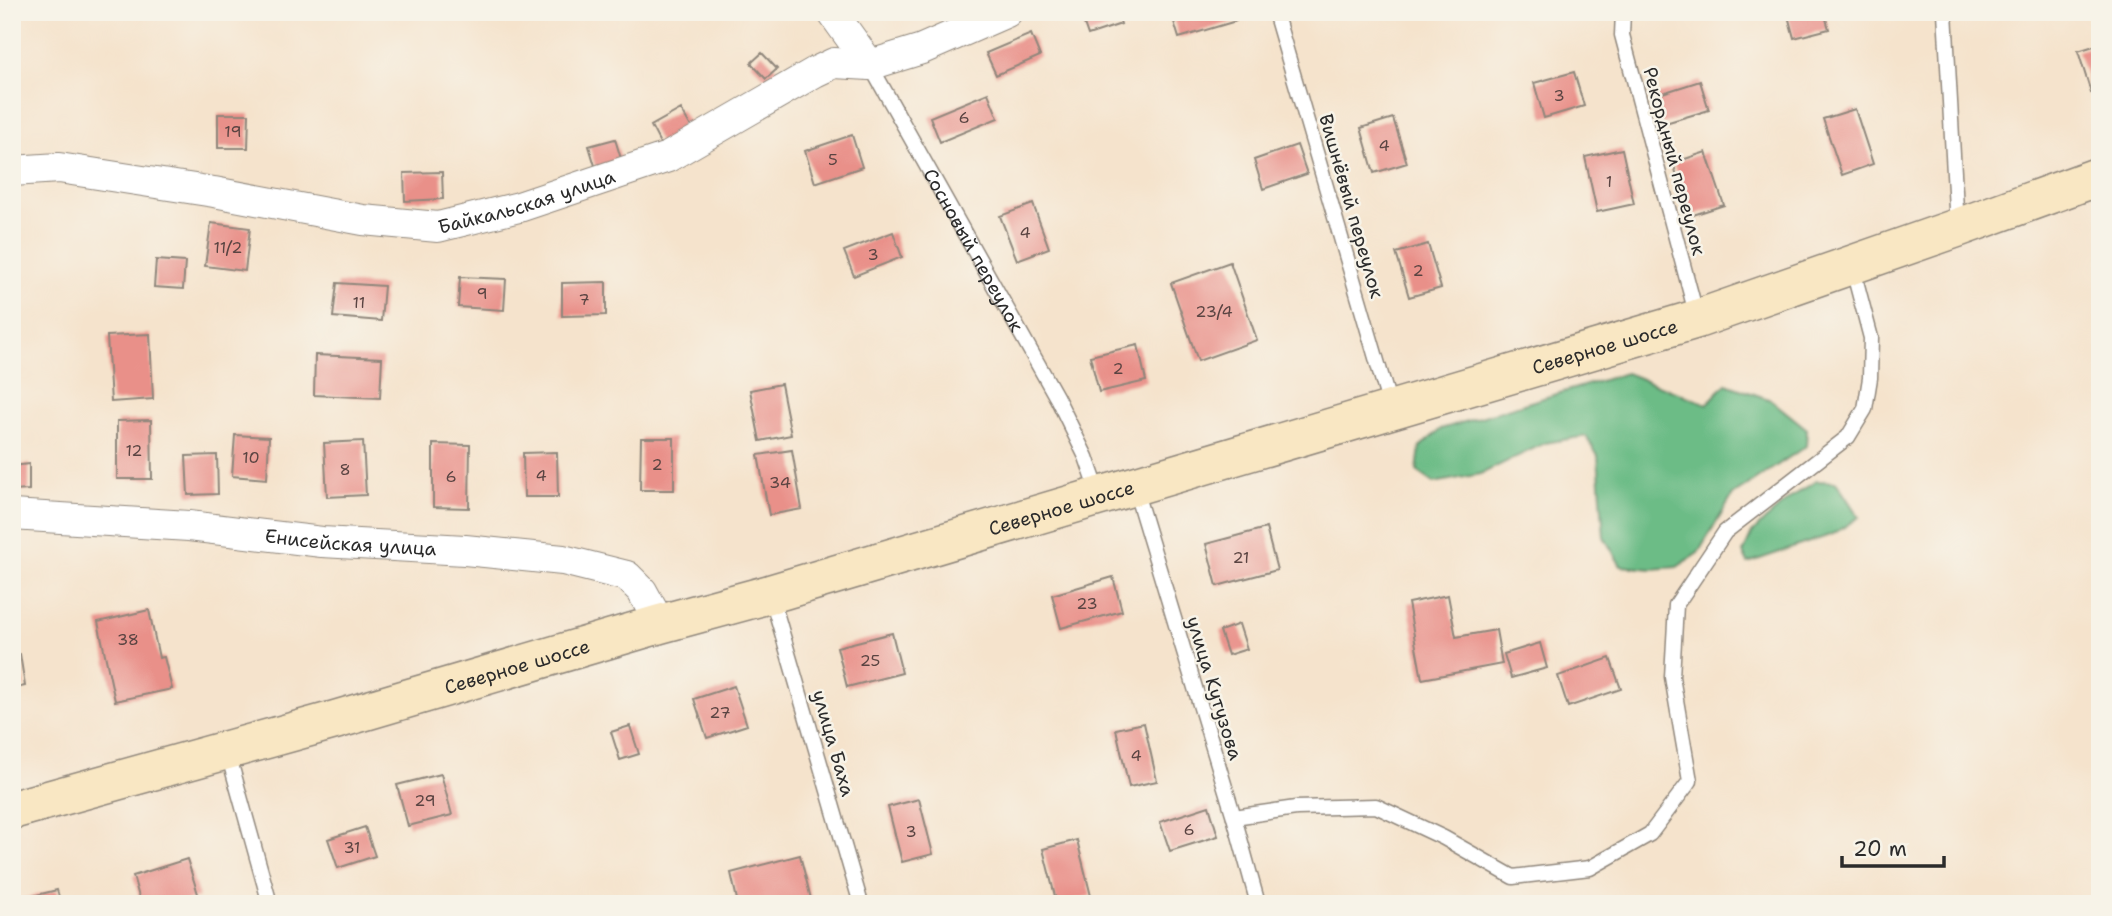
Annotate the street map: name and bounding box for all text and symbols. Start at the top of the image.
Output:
street label: Рекордный переулок [1637,64,1712,258]
house number: 3 [1553,85,1565,106]
house number: 6 [958,107,970,128]
street label: Вишнёвый переулок [1313,111,1390,301]
house number: 19 [224,121,242,142]
house number: 4 [1378,135,1390,156]
house number: 5 [828,149,838,170]
street label: Байкальская улица [435,164,619,240]
street label: Сосновый переулок [918,164,1029,336]
house number: 1 [1606,171,1612,192]
house number: 4 [1019,222,1031,243]
house number: 11/2 [214,237,243,258]
house number: 3 [867,244,879,265]
house number: 2 [1412,260,1424,281]
house number: 9 [476,283,488,304]
house number: 7 [578,289,590,310]
house number: 11 [353,292,365,313]
house number: 23/4 [1195,301,1233,322]
street label: Северное шоссе [1529,313,1681,380]
house number: 2 [1112,358,1124,379]
house number: 12 [125,440,143,461]
house number: 10 [242,447,260,468]
house number: 2 [651,454,663,475]
house number: 8 [339,459,351,480]
house number: 4 [535,465,547,486]
house number: 6 [445,466,457,487]
house number: 34 [769,472,791,493]
street label: Северное шоссе [986,475,1137,541]
street label: Енисейская улица [264,523,437,561]
house number: 21 [1232,547,1250,568]
house number: 23 [1076,593,1098,614]
street label: улица Кутузова [1181,613,1248,763]
house number: 38 [117,629,139,650]
street label: Северное шоссе [441,633,593,700]
house number: 25 [860,650,880,671]
street label: улица Баха [806,687,861,799]
house number: 27 [709,702,731,723]
house number: 4 [1130,745,1142,766]
house number: 29 [414,790,436,811]
house number: 6 [1183,819,1195,840]
house number: 3 [905,821,917,842]
scale bar [1842,825,1944,869]
text: 20 m [1853,835,1907,863]
house number: 31 [343,837,361,858]

